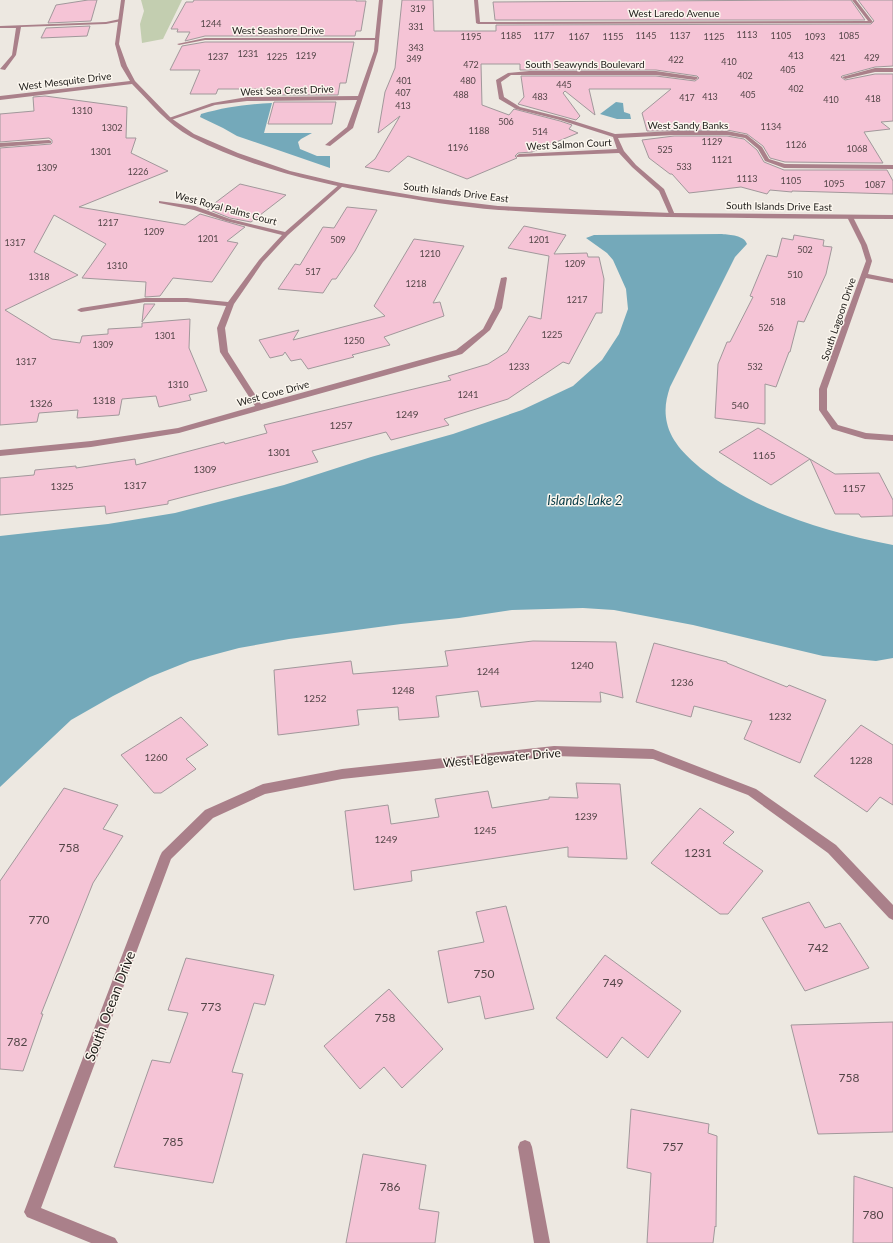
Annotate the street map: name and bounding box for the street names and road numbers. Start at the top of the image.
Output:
street label: West Laredo Avenue [629,7,719,19]
street label: West Seashore Drive [232,24,324,36]
street label: South Seawynds Boulevard [525,58,645,70]
street label: West Mesquite Drive [18,69,112,93]
street label: West Sea Crest Drive [240,82,334,98]
street label: West Sandy Banks [648,119,728,131]
street label: West Salmon Court [526,136,612,152]
street label: South Islands Drive East [403,180,510,204]
street label: West Royal Palms Court [174,189,279,228]
street label: South Islands Drive East [726,199,832,213]
street label: South Lagoon Drive [818,276,858,362]
street label: West Cove Drive [236,378,310,408]
street label: West Edgewater Drive [442,745,561,770]
street label: South Ocean Drive [81,948,138,1063]

